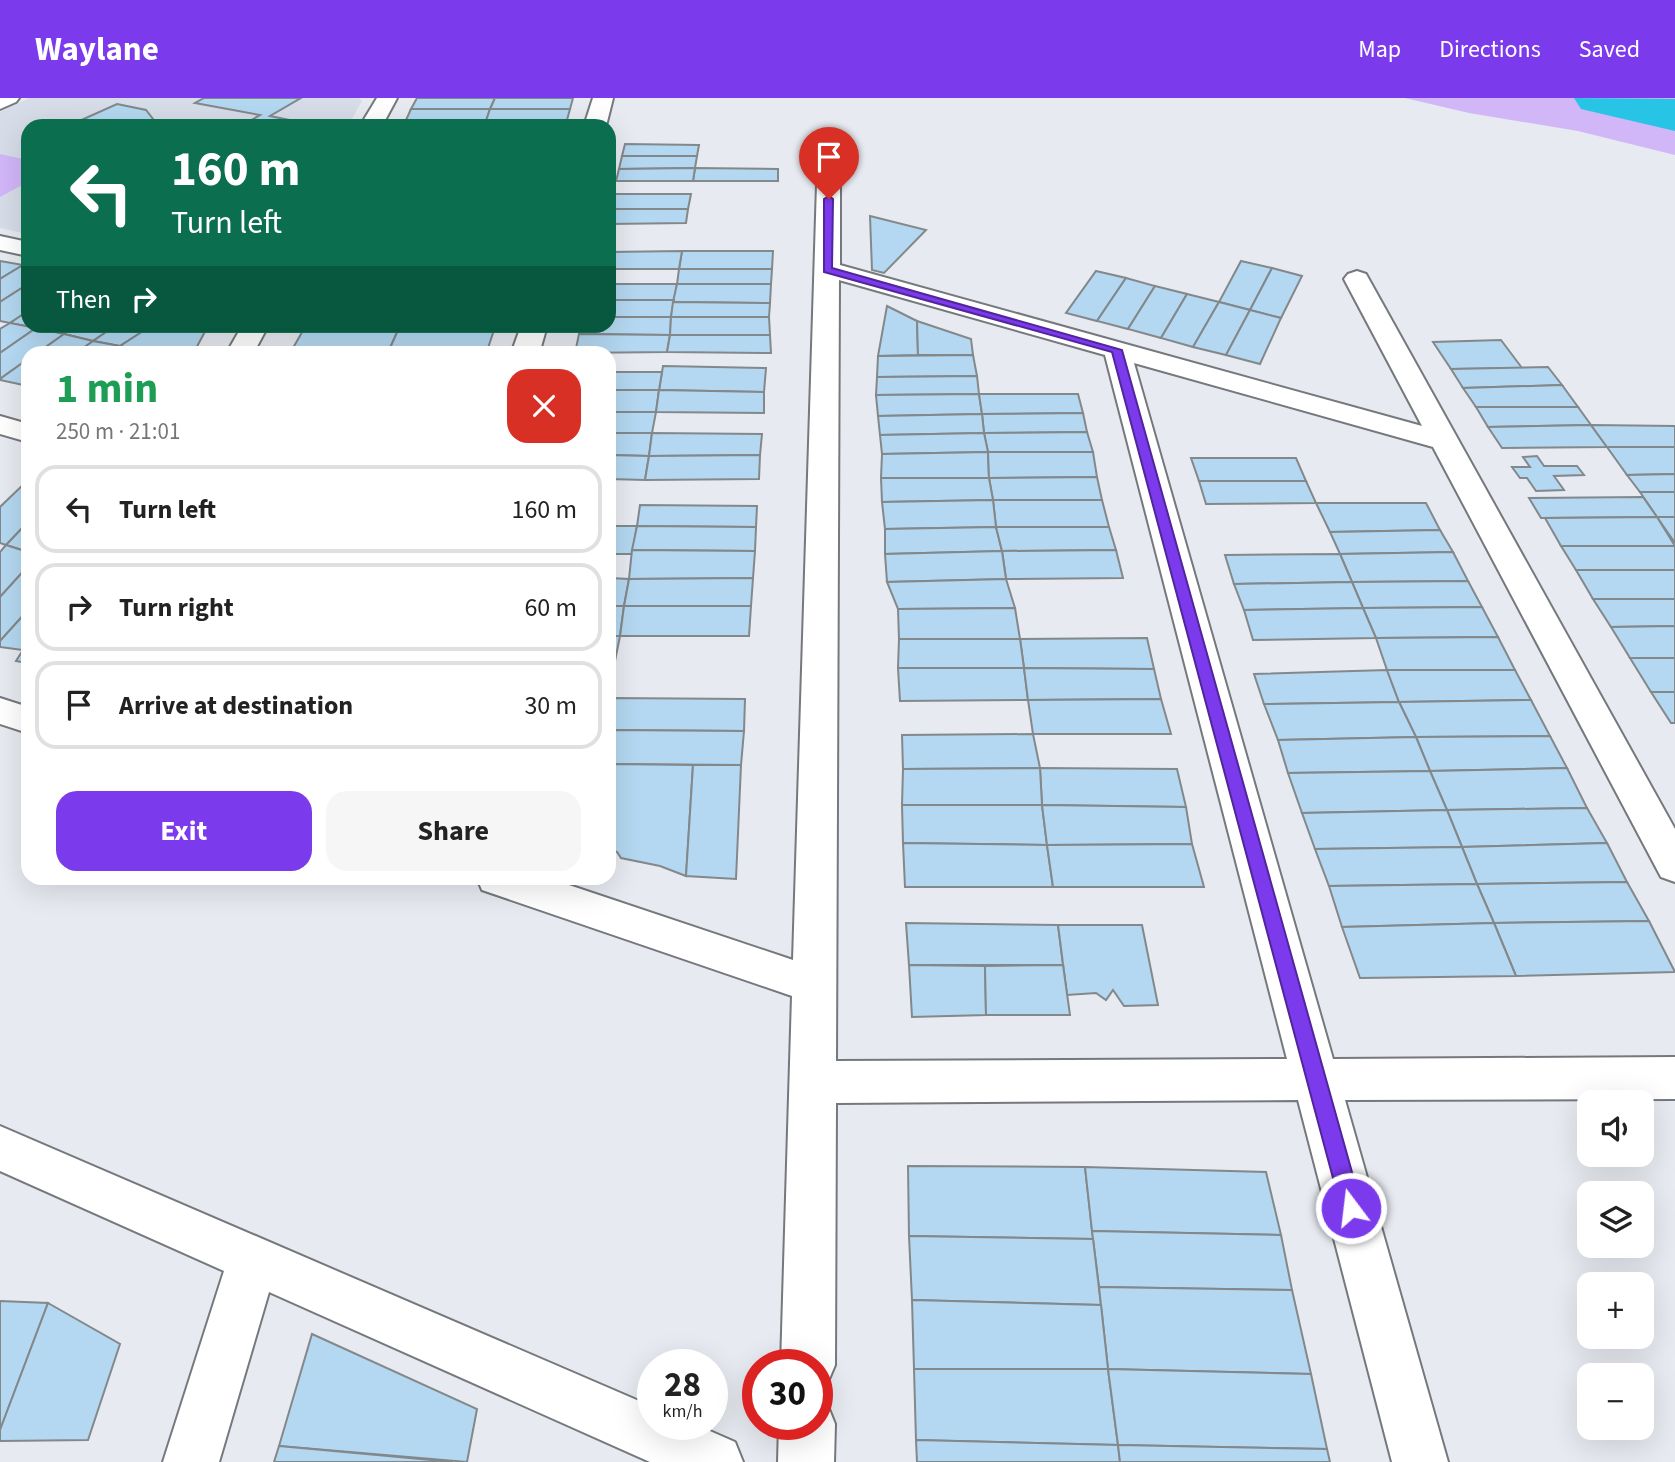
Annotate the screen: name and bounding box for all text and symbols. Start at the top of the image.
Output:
text: Waylane [35,26,159,73]
text: Map [1358,32,1401,67]
text: Directions [1439,32,1541,67]
text: Saved [1579,32,1640,67]
pin [799,127,859,199]
text: 160 m [171,135,300,205]
icon: arrive [810,138,848,176]
icon: left [56,147,147,238]
text: Turn left [171,200,282,246]
icon: right [125,280,163,318]
text: Then [56,281,111,318]
text: 1 min [56,359,158,419]
button: close [507,369,581,443]
text: 250 m · 21:01 [56,415,180,448]
icon: left [60,490,98,528]
text: Turn left [119,491,216,528]
text: 160 m [511,491,577,528]
icon: right [60,588,98,626]
text: Turn right [119,589,234,626]
text: 60 m [524,589,577,626]
icon: arrive [60,686,98,724]
text: Arrive at destination [119,687,353,724]
text: 30 m [524,687,577,724]
button: Exit [56,791,312,871]
button: Share [326,791,581,871]
map controls [1577,1090,1654,1440]
button: sound [1577,1090,1654,1167]
position arrow [1314,1171,1388,1245]
button: layers [1577,1181,1654,1258]
button: + [1577,1272,1654,1349]
speed limit sign: 30 [742,1349,833,1440]
text: 28 [664,1360,701,1410]
button: − [1577,1363,1654,1440]
text: km/h [663,1399,702,1424]

